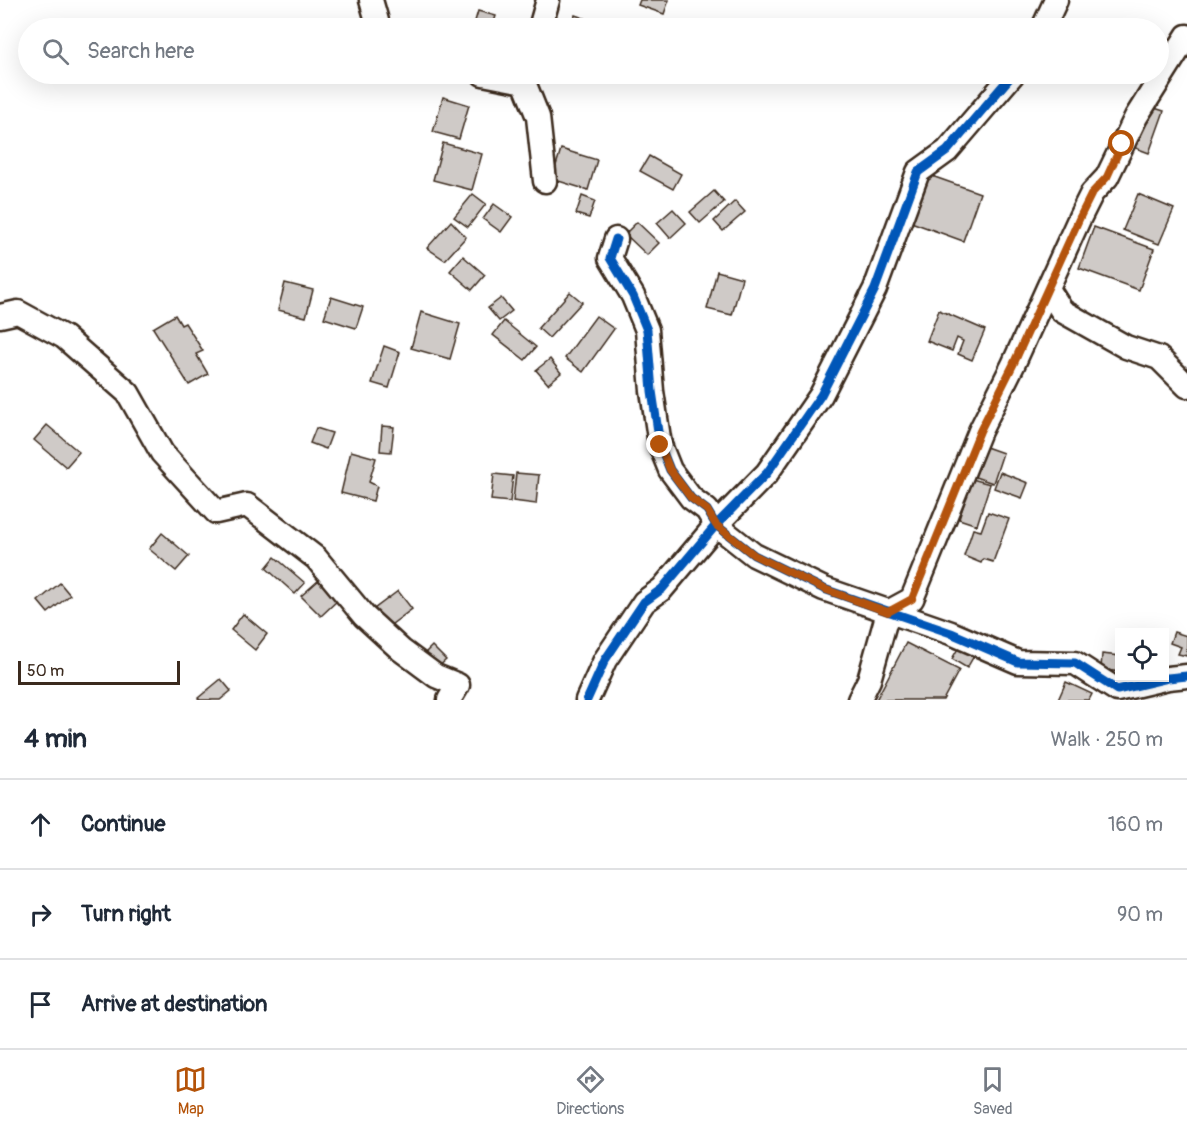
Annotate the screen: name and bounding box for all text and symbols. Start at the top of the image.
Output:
search box [18,18,1169,84]
icon: search [39,35,72,68]
text: Search here [87,37,194,65]
route start [1108,130,1134,156]
route end [646,431,672,457]
map controls [1115,628,1169,682]
button: locate [1115,628,1169,682]
scale bar [18,658,180,686]
text: 50 m [27,661,64,681]
text: 4 min [24,723,87,755]
text: Walk · 250 m [1051,727,1163,752]
icon: ahead [24,808,57,841]
text: Continue [81,810,165,838]
text: 160 m [1108,812,1163,837]
icon: right [24,898,57,931]
text: Turn right [81,900,171,928]
text: 90 m [1117,902,1163,927]
icon: arrive [24,988,57,1021]
text: Arrive at destination [81,990,267,1018]
tab: Map [174,1063,207,1119]
tab: Directions [556,1063,624,1119]
tab: Saved [973,1063,1013,1119]

